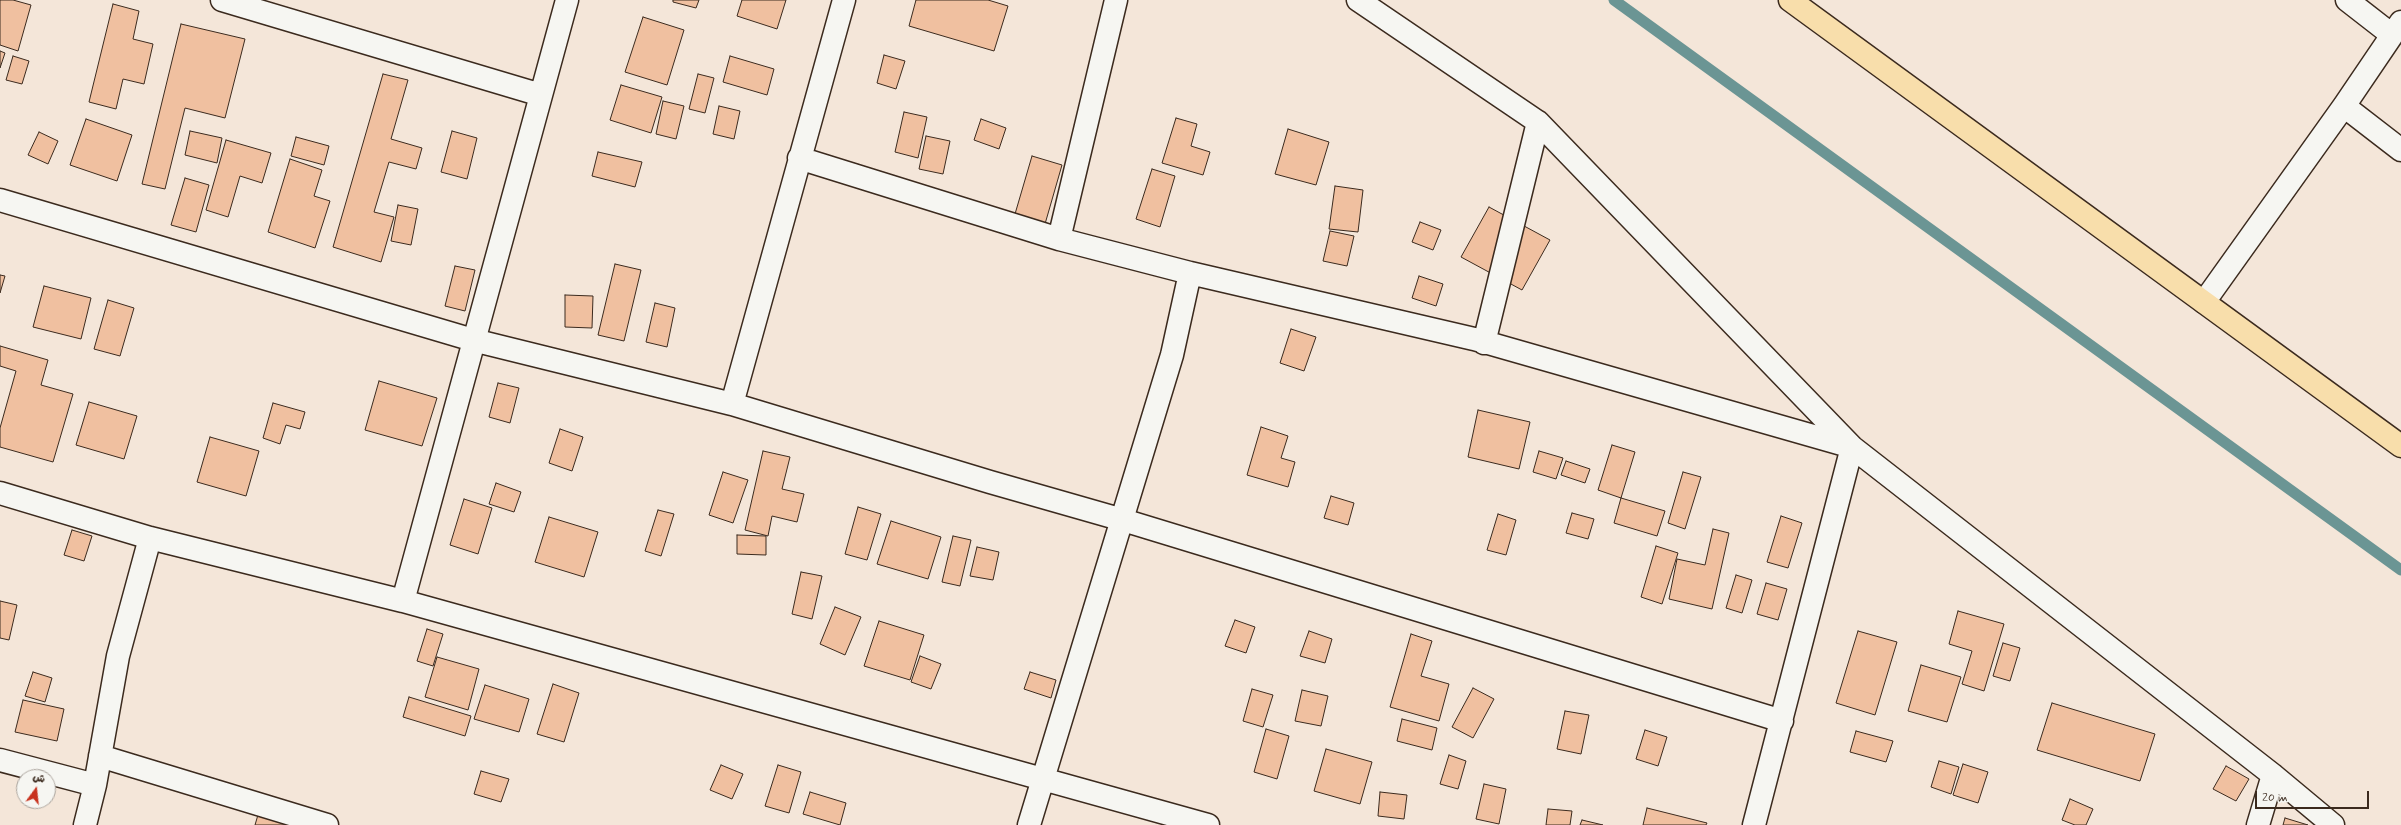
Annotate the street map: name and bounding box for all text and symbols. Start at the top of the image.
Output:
north arrow [16,769,56,809]
text: ش [31,770,46,787]
scale bar [2257,783,2371,809]
text: 20 m [2262,790,2288,806]

